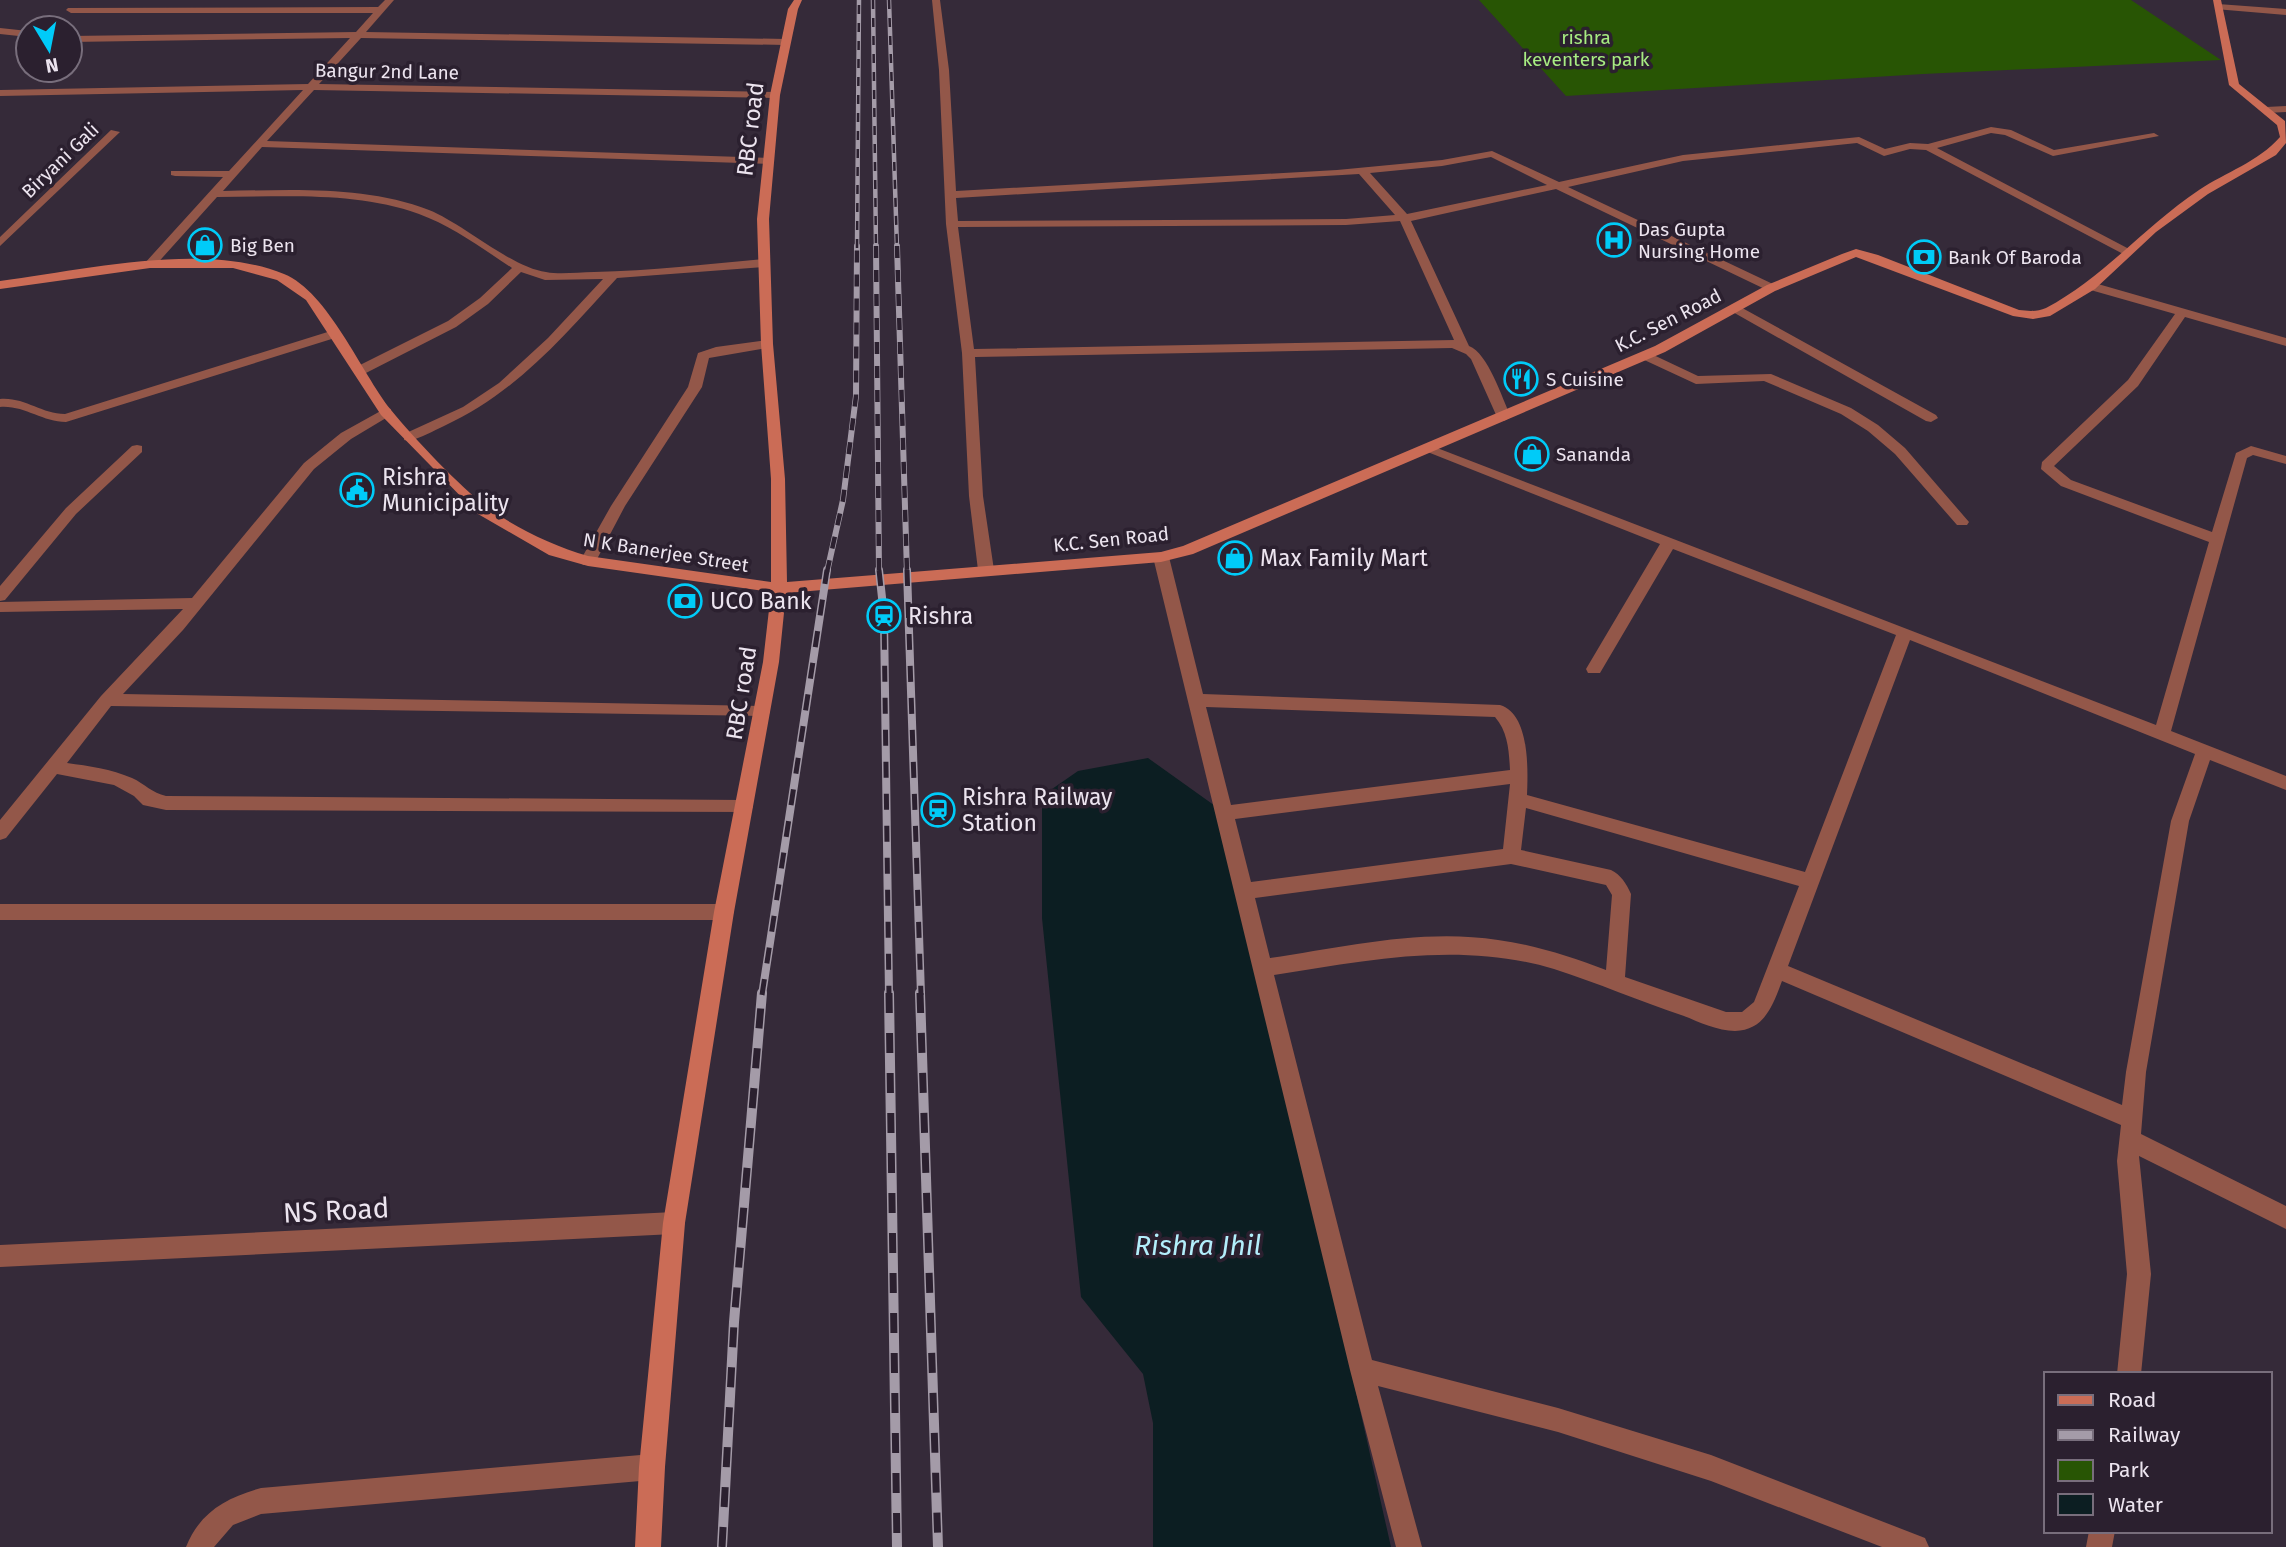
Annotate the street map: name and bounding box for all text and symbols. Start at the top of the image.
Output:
north arrow [14,14,84,84]
park label: rishra keventers park [1523,26,1650,71]
text: N [44,53,60,78]
street label: Bangur 2nd Lane [315,59,459,84]
street label: RBC road [730,80,770,178]
street label: Biryani Gali [17,118,104,203]
place label: Das Gupta Nursing Home [1638,218,1760,263]
hospital icon: Das Gupta Nursing Home [1595,221,1633,259]
shop icon: Big Ben [186,226,224,264]
place label: Big Ben [230,234,295,257]
bank icon: Bank Of Baroda [1905,238,1943,276]
place label: Bank Of Baroda [1948,246,2082,269]
street label: K.C. Sen Road [1611,284,1725,357]
restaurant icon: S Cuisine [1502,360,1540,398]
place label: S Cuisine [1546,368,1624,391]
shop icon: Sananda [1513,435,1551,473]
place label: Sananda [1556,443,1631,466]
place label: Rishra Municipality [382,463,510,517]
public building icon: Rishra Municipality [338,471,376,509]
street label: K.C. Sen Road [1052,522,1170,557]
street label: N K Banerjee Street [581,528,751,577]
shop icon: Max Family Mart [1216,539,1254,577]
place label: Max Family Mart [1260,544,1428,572]
bank icon: UCO Bank [666,582,704,620]
place label: UCO Bank [710,587,812,615]
station icon: Rishra [865,597,903,635]
place label: Rishra [908,602,973,630]
street label: RBC road [720,644,762,742]
place label: Rishra Railway Station [962,783,1113,837]
station icon: Rishra Railway Station [919,791,957,829]
street label: NS Road [282,1191,390,1230]
water label: Rishra Jhil [1134,1229,1262,1262]
legend [2044,1372,2272,1533]
text: Road [2108,1387,2156,1413]
text: Railway [2108,1422,2181,1448]
text: Park [2108,1457,2150,1483]
text: Water [2108,1492,2163,1518]

